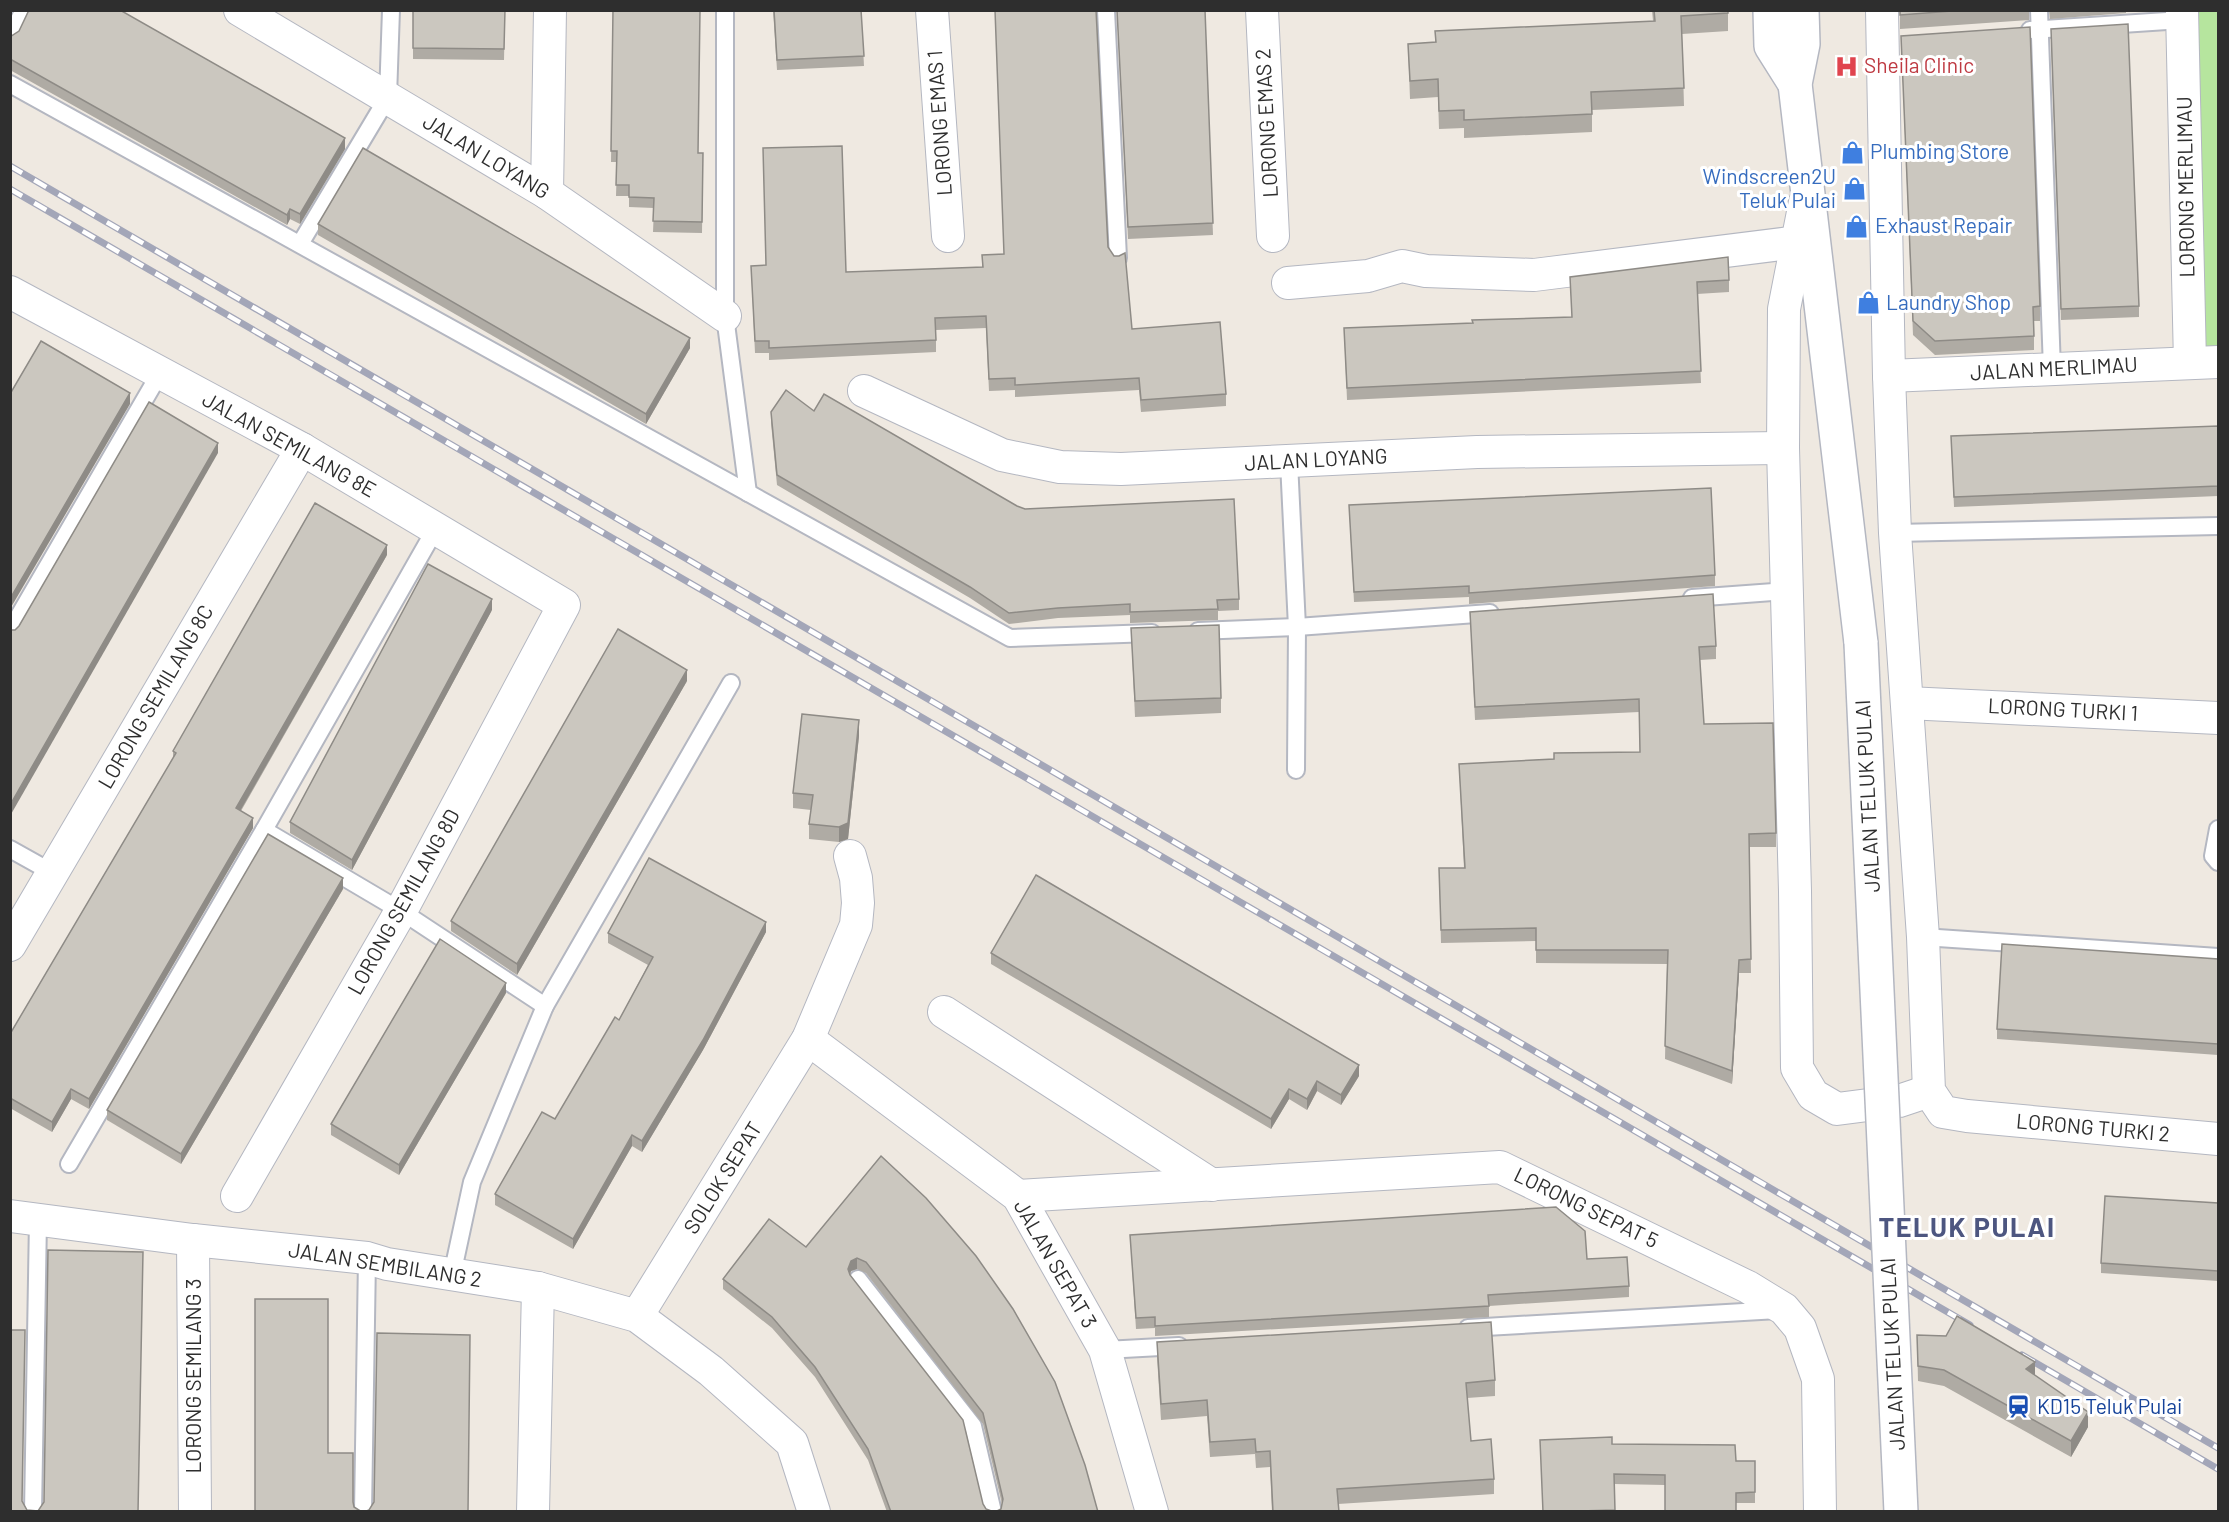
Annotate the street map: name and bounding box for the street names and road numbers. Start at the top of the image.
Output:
street label: LORONG EMAS 2 [1249,48,1282,198]
street label: LORONG EMAS 1 [921,50,956,197]
street label: LORONG MERLIMAU [2170,96,2199,278]
street label: JALAN LOYANG [419,108,555,203]
street label: JALAN MERLIMAU [1969,351,2138,384]
street label: JALAN SEMILANG 8E [199,386,381,502]
street label: JALAN LOYANG [1244,442,1388,475]
street label: LORONG SEMILANG 8C [92,600,218,793]
street label: LORONG TURKI 1 [1987,692,2139,725]
street label: JALAN TELUK PULAI [1849,699,1884,893]
street label: LORONG SEMILANG 8D [341,804,464,998]
street label: LORONG TURKI 2 [2015,1107,2171,1146]
street label: SOLOK SEPAT [677,1116,766,1238]
street label: LORONG SEPAT 5 [1510,1161,1663,1252]
street label: JALAN SEPAT 3 [1009,1195,1103,1332]
street label: JALAN SEMBILANG 2 [287,1236,484,1291]
street label: JALAN TELUK PULAI [1874,1257,1909,1451]
street label: LORONG SEMILANG 3 [180,1278,205,1474]

